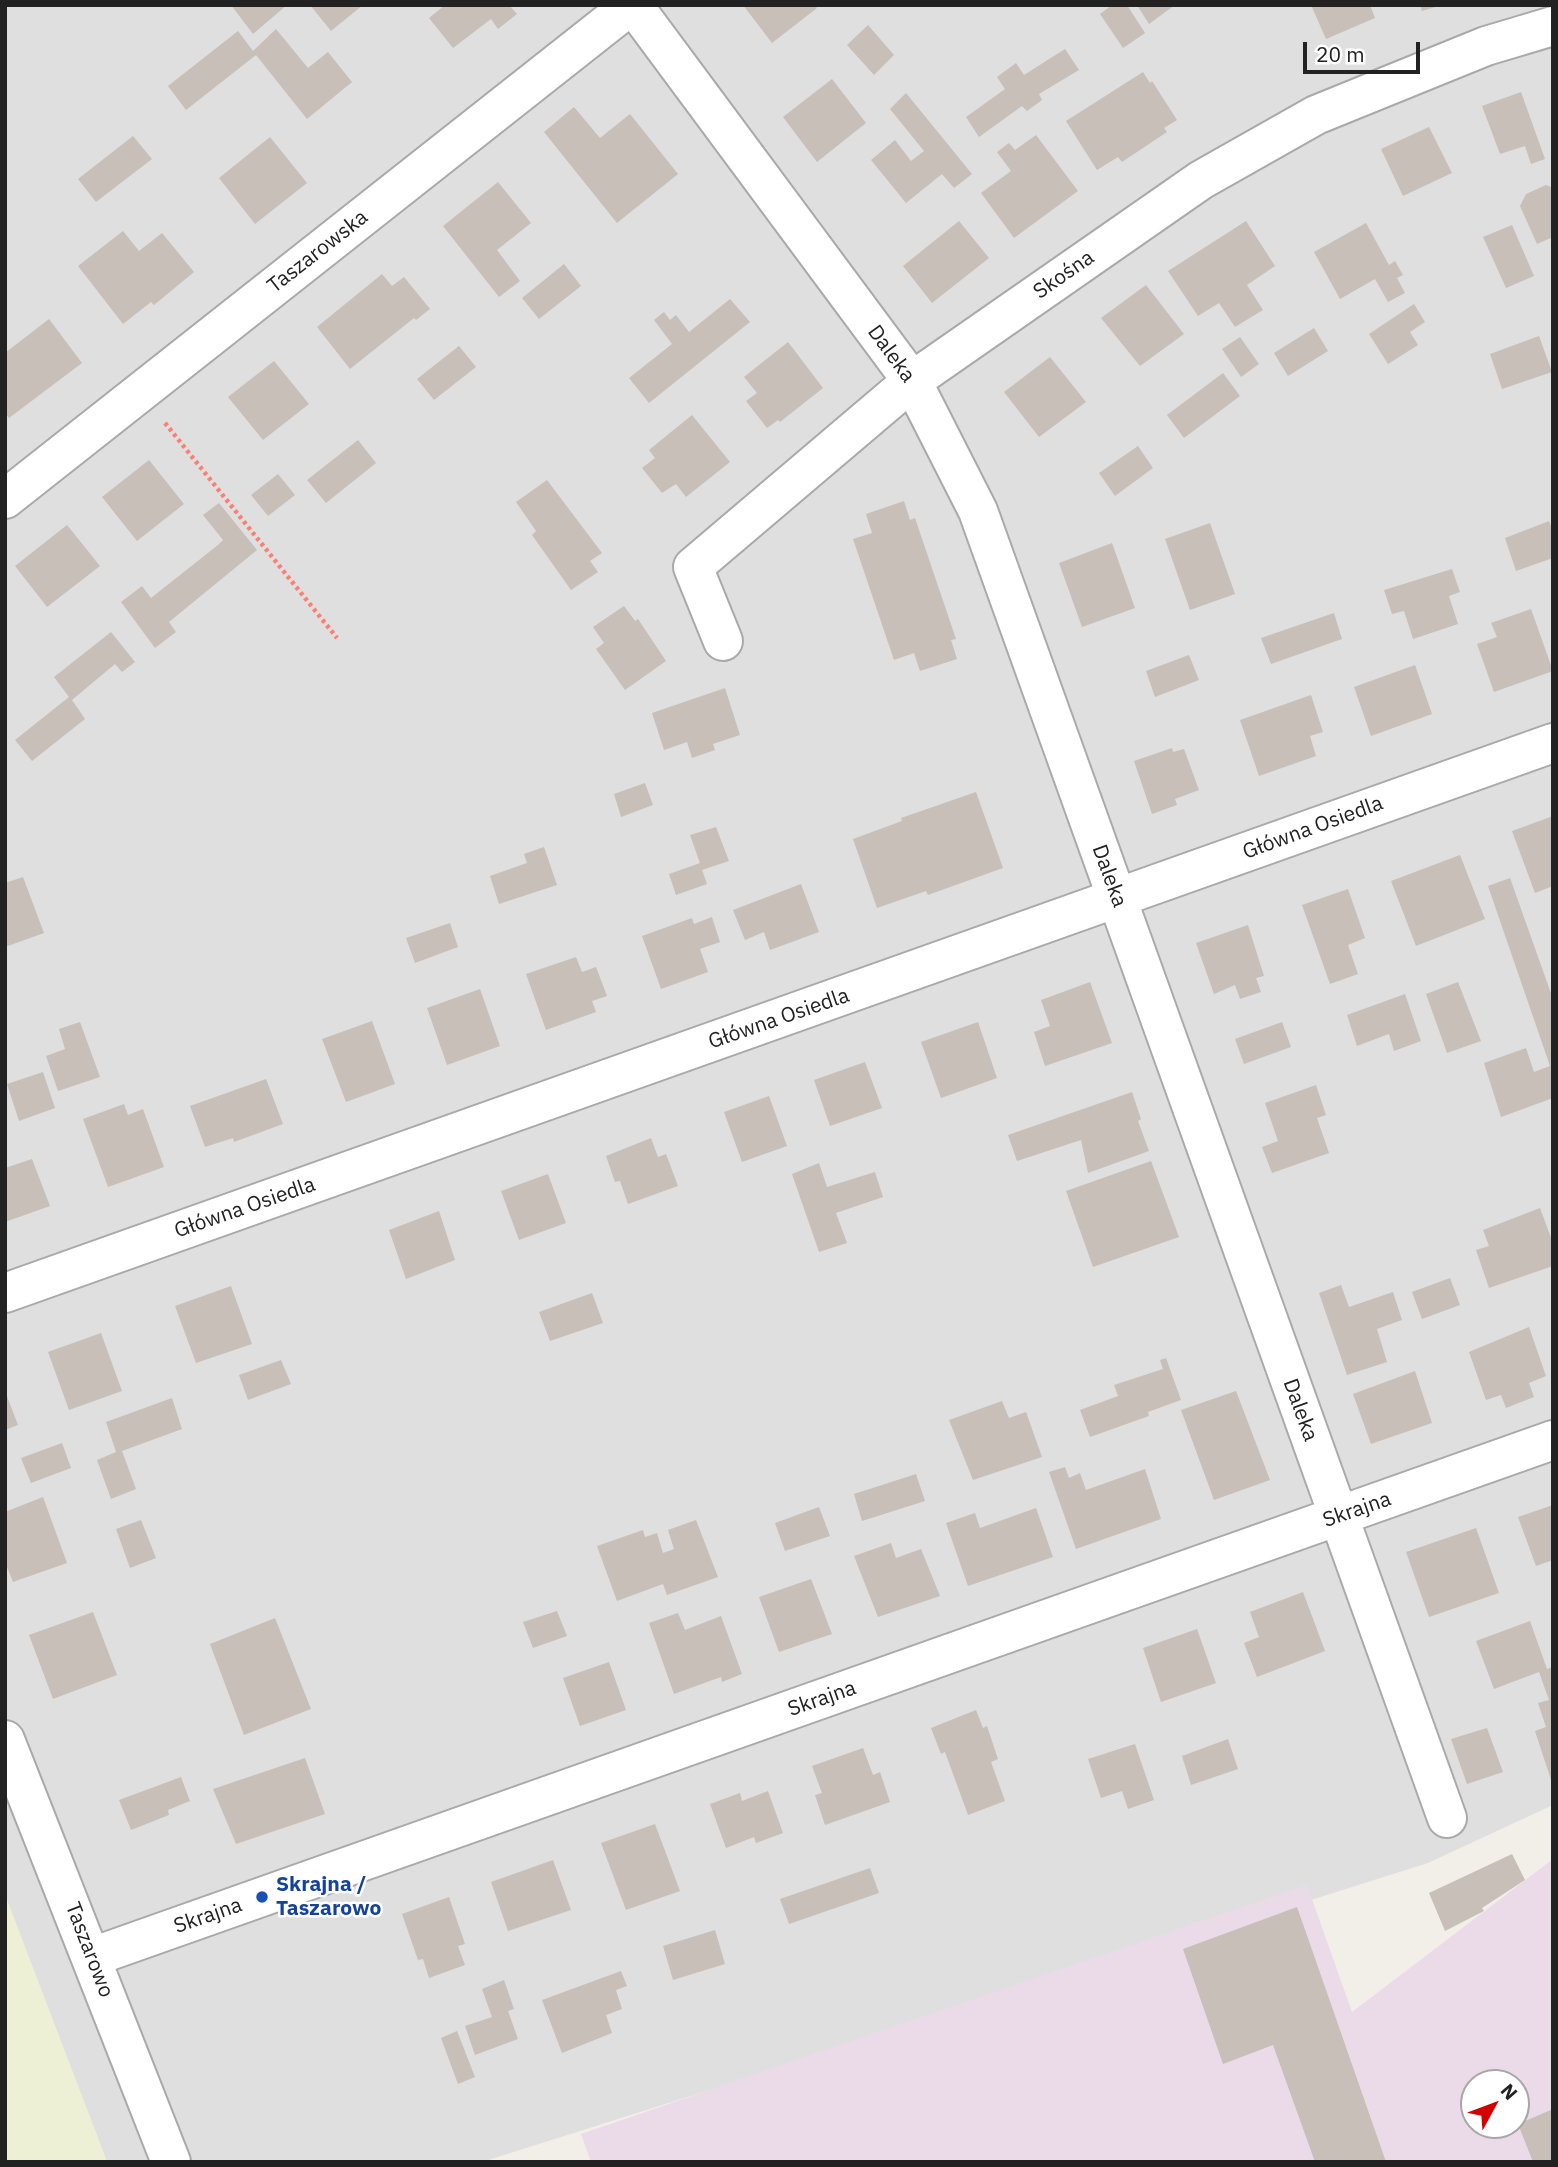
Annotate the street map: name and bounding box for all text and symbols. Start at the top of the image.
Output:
scale bar [1306,28,1423,72]
text: 20 m [1316,40,1365,68]
street label: Taszarowska [263,205,373,299]
street label: Skośna [1029,245,1099,305]
street label: Daleka [862,320,920,388]
street label: Główna Osiedla [1239,791,1387,865]
street label: Daleka [1086,841,1132,911]
street label: Główna Osiedla [705,983,853,1055]
street label: Główna Osiedla [171,1172,319,1244]
street label: Daleka [1277,1375,1323,1445]
street label: Skrajna [1320,1487,1394,1533]
street label: Skrajna [785,1676,859,1722]
place label: Skrajna / Taszarowo [276,1872,381,1922]
marker: Skrajna / Taszarowo [254,1889,270,1905]
street label: Skrajna [171,1893,245,1939]
street label: Taszarowo [59,1899,119,2001]
north arrow [1460,2069,1530,2139]
text: N [1496,2078,1523,2105]

